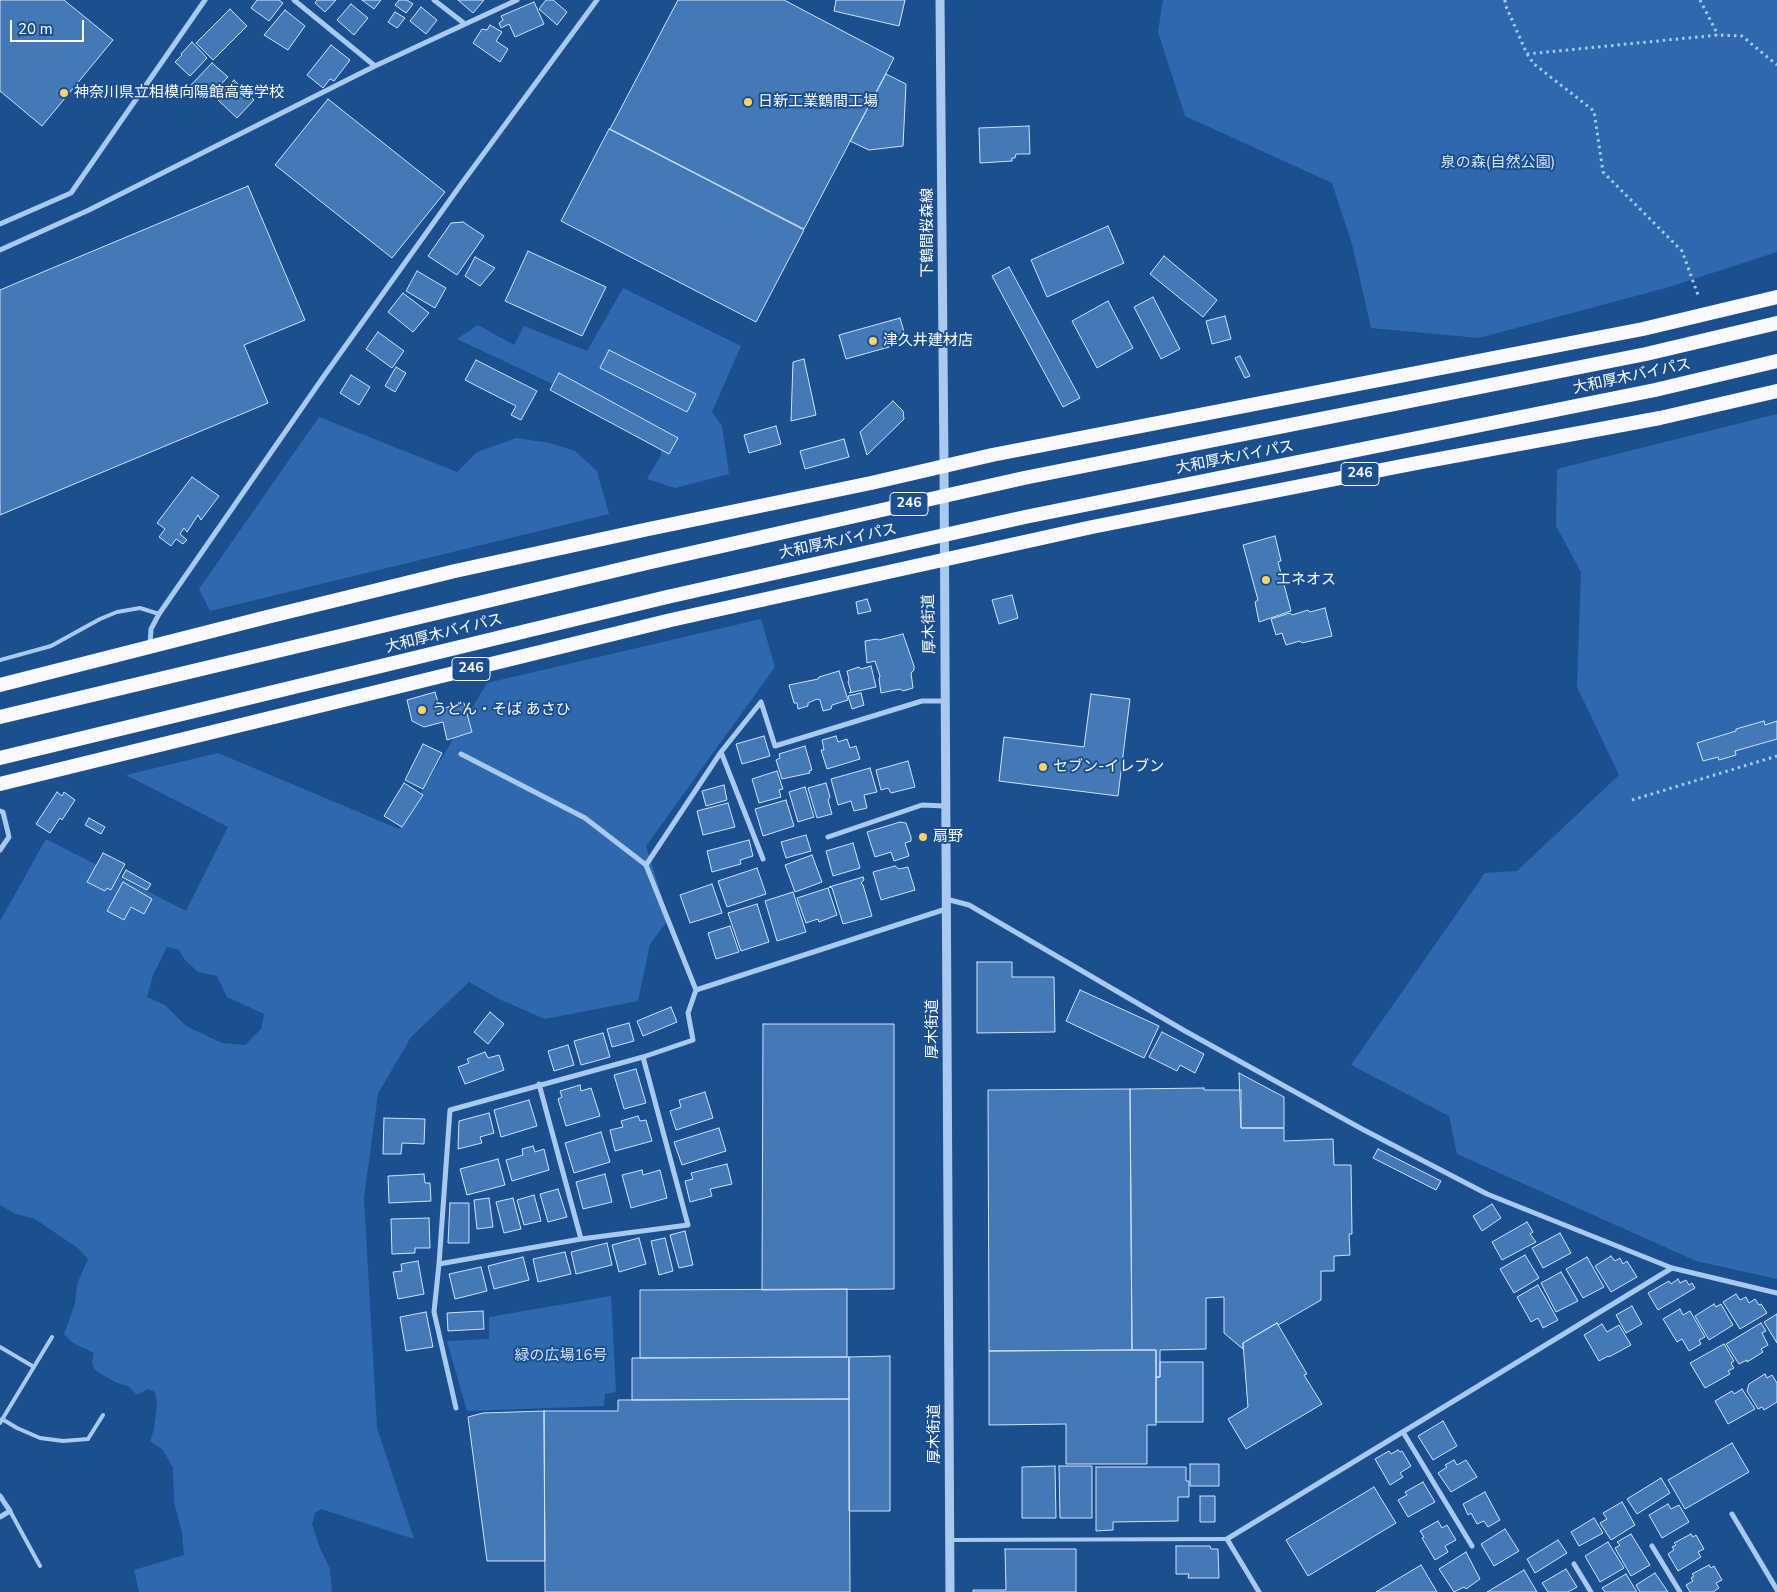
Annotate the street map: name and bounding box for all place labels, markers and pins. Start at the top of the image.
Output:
place label: 神奈川県立相模向陽館高等学校 [74,84,284,102]
marker: 神奈川県立相模向陽館高等学校 [58,87,70,99]
place label: 日新工業鶴間工場 [758,93,878,111]
marker: 日新工業鶴間工場 [742,96,754,108]
place label: 津久井建材店 [883,332,973,350]
marker: 津久井建材店 [867,335,879,347]
place label: エネオス [1276,571,1336,589]
marker: エネオス [1260,574,1272,586]
place label: うどん・そば あさひ [432,701,571,719]
marker: うどん・そば あさひ [416,704,428,716]
place label: セブン-イレブン [1053,758,1164,776]
marker: セブン-イレブン [1037,761,1049,773]
place label: 扇野 [933,828,963,846]
marker: 扇野 [917,831,929,843]

